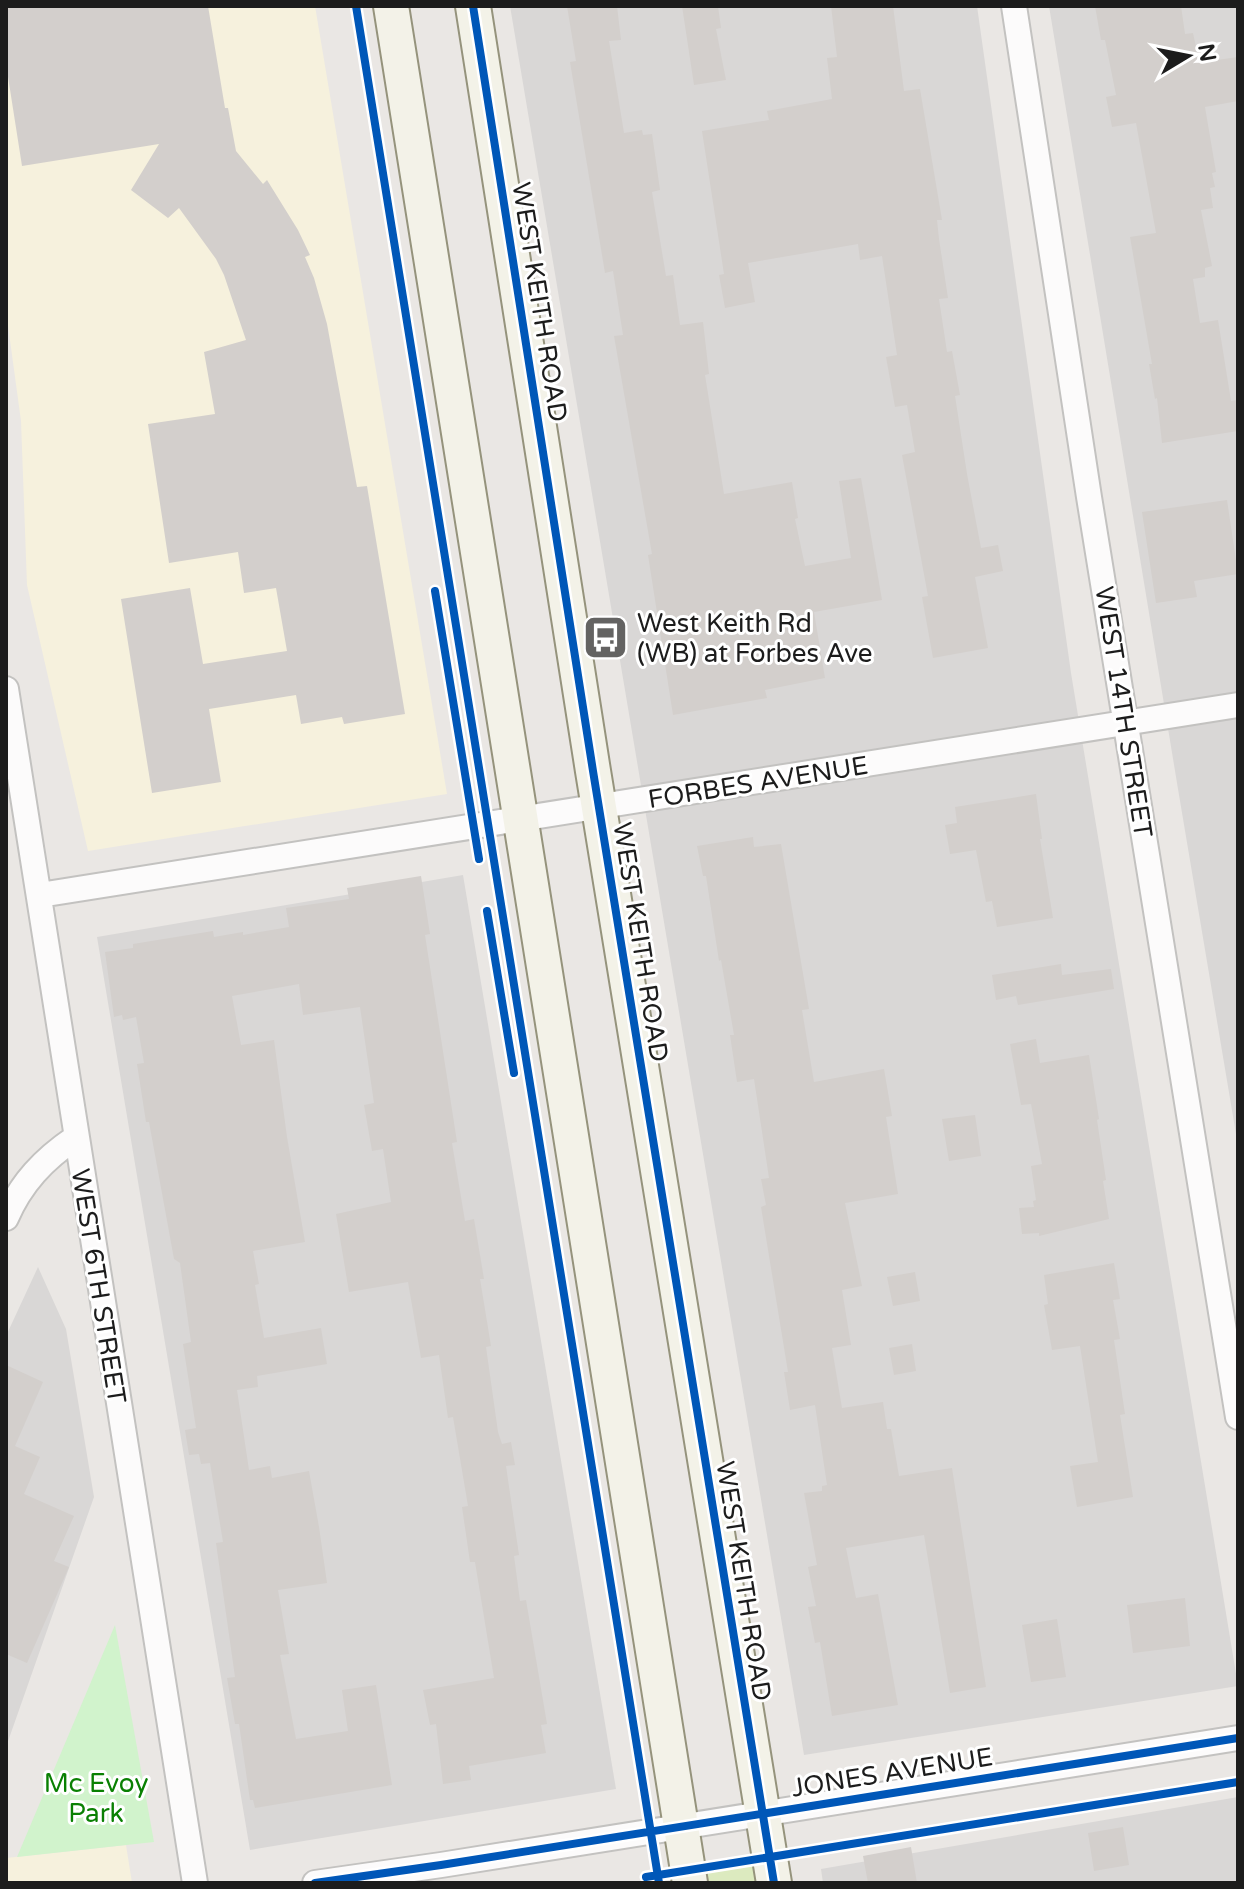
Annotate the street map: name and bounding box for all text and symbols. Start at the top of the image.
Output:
north arrow [1148,16,1228,96]
text: N [1192,42,1221,64]
street label: WEST KEITH ROAD [505,180,574,424]
street label: WEST 14TH STREET [1088,584,1159,840]
place label: West Keith Rd (WB) at Forbes Ave [637,608,873,669]
bus stop icon: West Keith Rd (WB) at Forbes Ave [582,614,630,662]
street label: FORBES AVENUE [646,750,870,815]
street label: WEST KEITH ROAD [606,820,675,1064]
street label: WEST 6TH STREET [65,1166,132,1406]
street label: WEST KEITH ROAD [709,1459,778,1703]
street label: JONES AVENUE [789,1741,995,1804]
park label: Mc Evoy Park [44,1768,148,1829]

